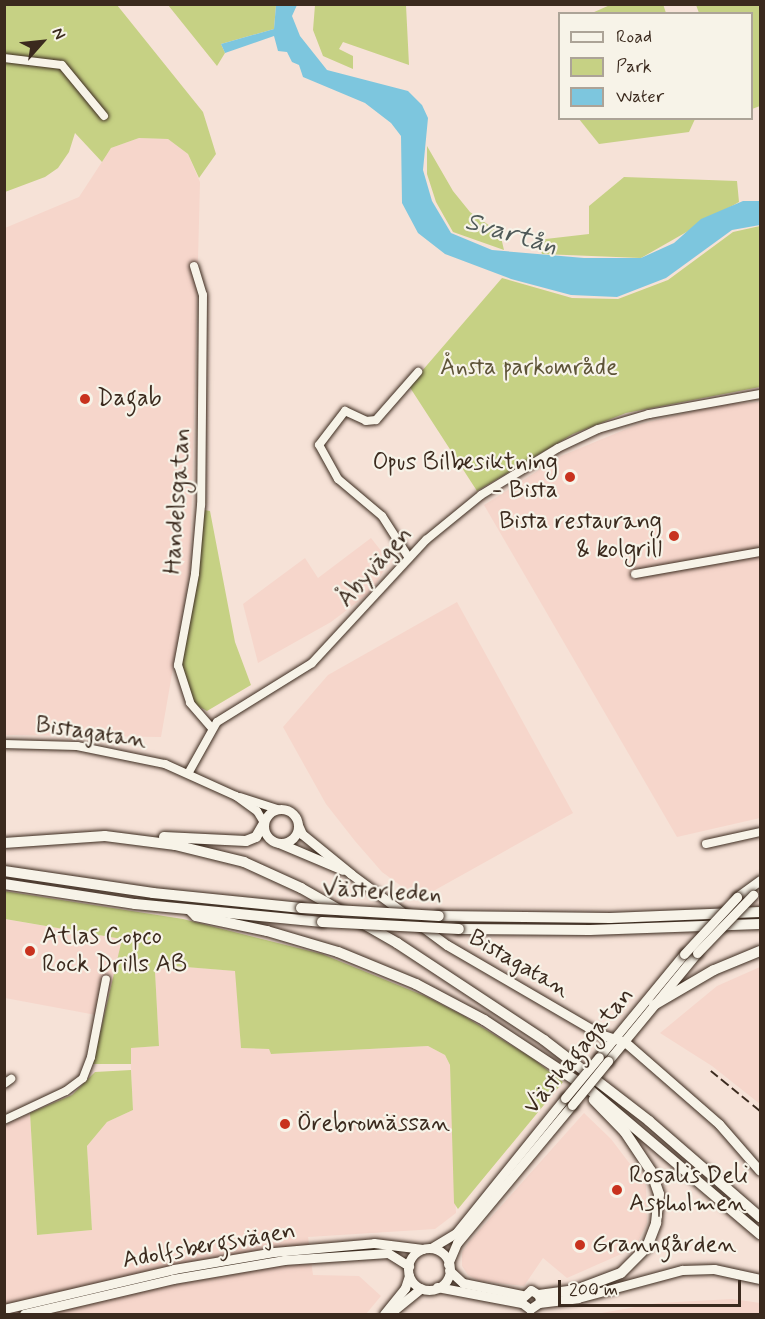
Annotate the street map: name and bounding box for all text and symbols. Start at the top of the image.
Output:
north arrow [12,12,72,72]
legend [558,12,753,120]
text: N [47,24,70,43]
text: Road [616,25,652,49]
text: Park [616,55,652,79]
text: Water [616,85,664,109]
water label: Svartån [461,207,561,263]
park label: Ånsta parkområde [439,354,619,382]
place label: Dagab [97,385,162,413]
marker: Dagab [78,392,92,406]
street label: Handelsgatan [159,427,197,575]
place label: Opus Bilbesiktning - Bista [373,449,558,505]
marker: Opus Bilbesiktning - Bista [563,470,577,484]
place label: Bista restaurang & kolgrill [499,508,662,564]
street label: Åbyvägen [331,521,419,613]
marker: Bista restaurang & kolgrill [667,529,681,543]
street label: Bistagatan [34,711,148,755]
street label: Västerleden [321,874,443,910]
place label: Atlas Copco Rock Drills AB [42,923,186,979]
street label: Bistagatan [463,924,575,1004]
marker: Atlas Copco Rock Drills AB [23,944,37,958]
street label: Västhagagatan [518,982,640,1120]
place label: Örebromässan [297,1110,450,1138]
marker: Örebromässan [278,1117,292,1131]
place label: Rosalis Deli Aspholmen [629,1162,748,1218]
marker: Rosalis Deli Aspholmen [610,1183,624,1197]
street label: Adolfsbergsvägen [120,1217,298,1275]
place label: Granngården [592,1231,736,1259]
marker: Granngården [573,1238,587,1252]
scale bar [561,1268,744,1306]
text: 200 m [569,1278,618,1302]

